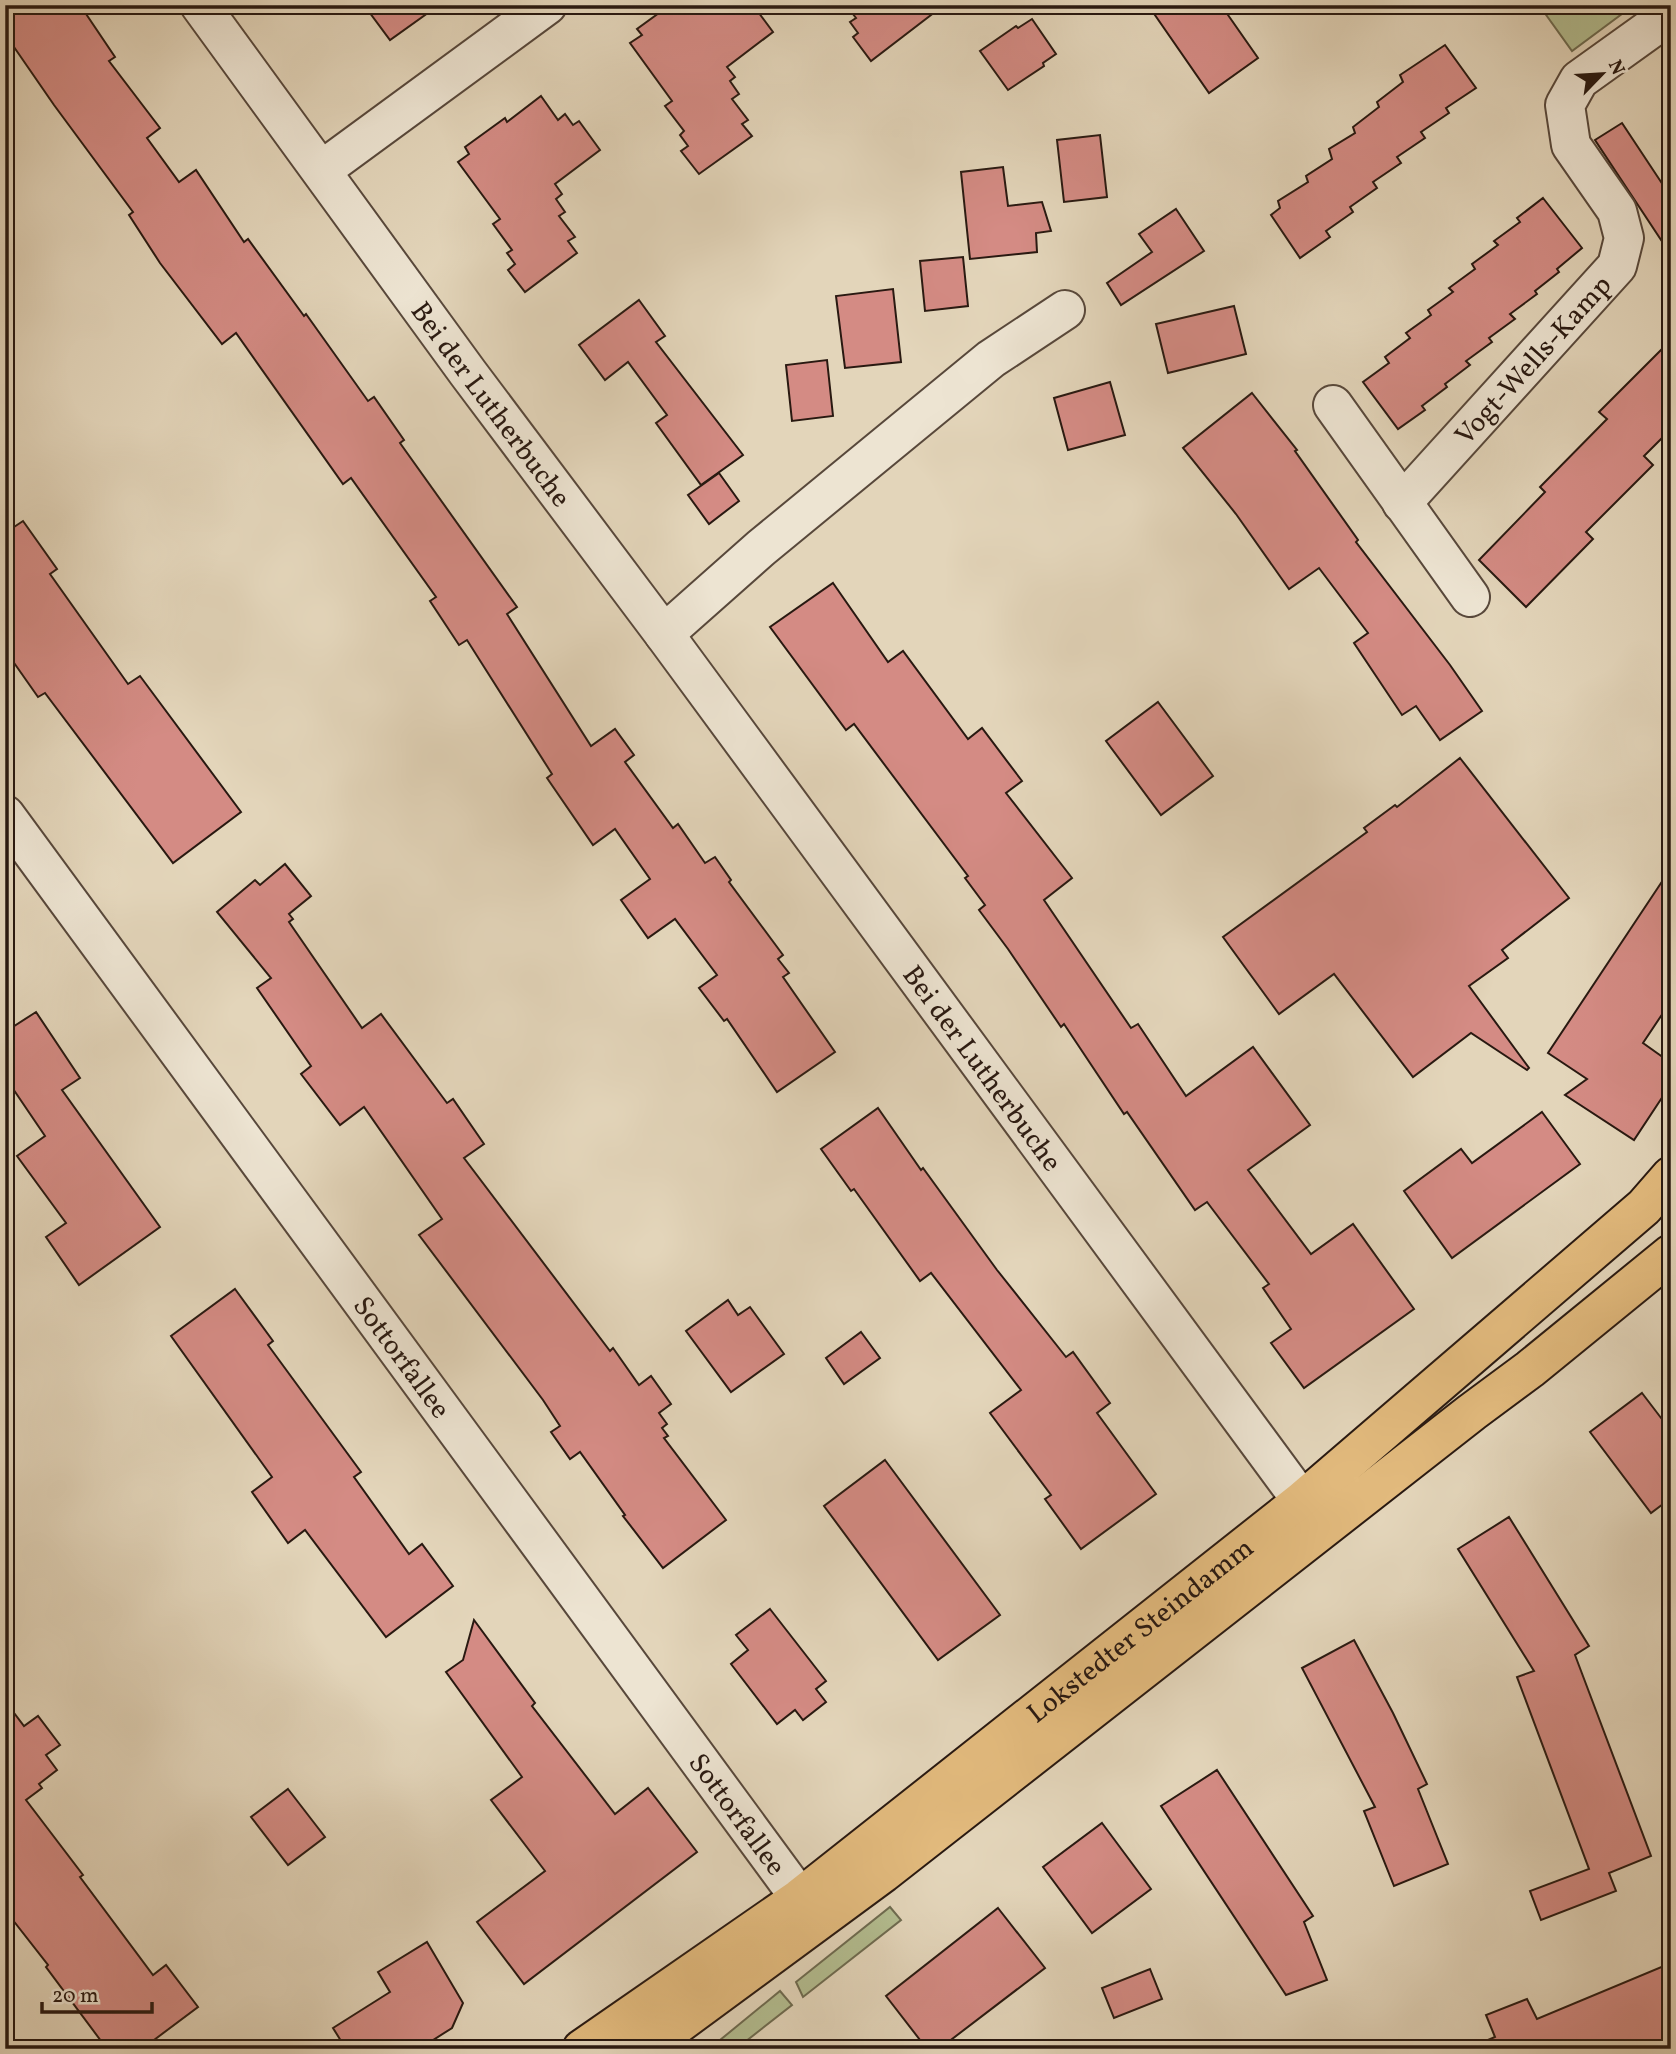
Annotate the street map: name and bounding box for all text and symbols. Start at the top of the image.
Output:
north arrow [1568,38,1638,108]
text: N [1601,56,1630,80]
street label: Vogt-Wells-Kamp [1447,267,1622,455]
street label: Bei der Lutherbuche [400,294,579,516]
street label: Bei der Lutherbuche [892,958,1070,1180]
street label: Sottorfallee [343,1289,459,1427]
street label: Lokstedter Steindamm [1019,1530,1263,1733]
street label: Sottorfallee [678,1746,794,1884]
scale bar [42,1970,152,2014]
text: 20 m [52,1982,98,2011]

